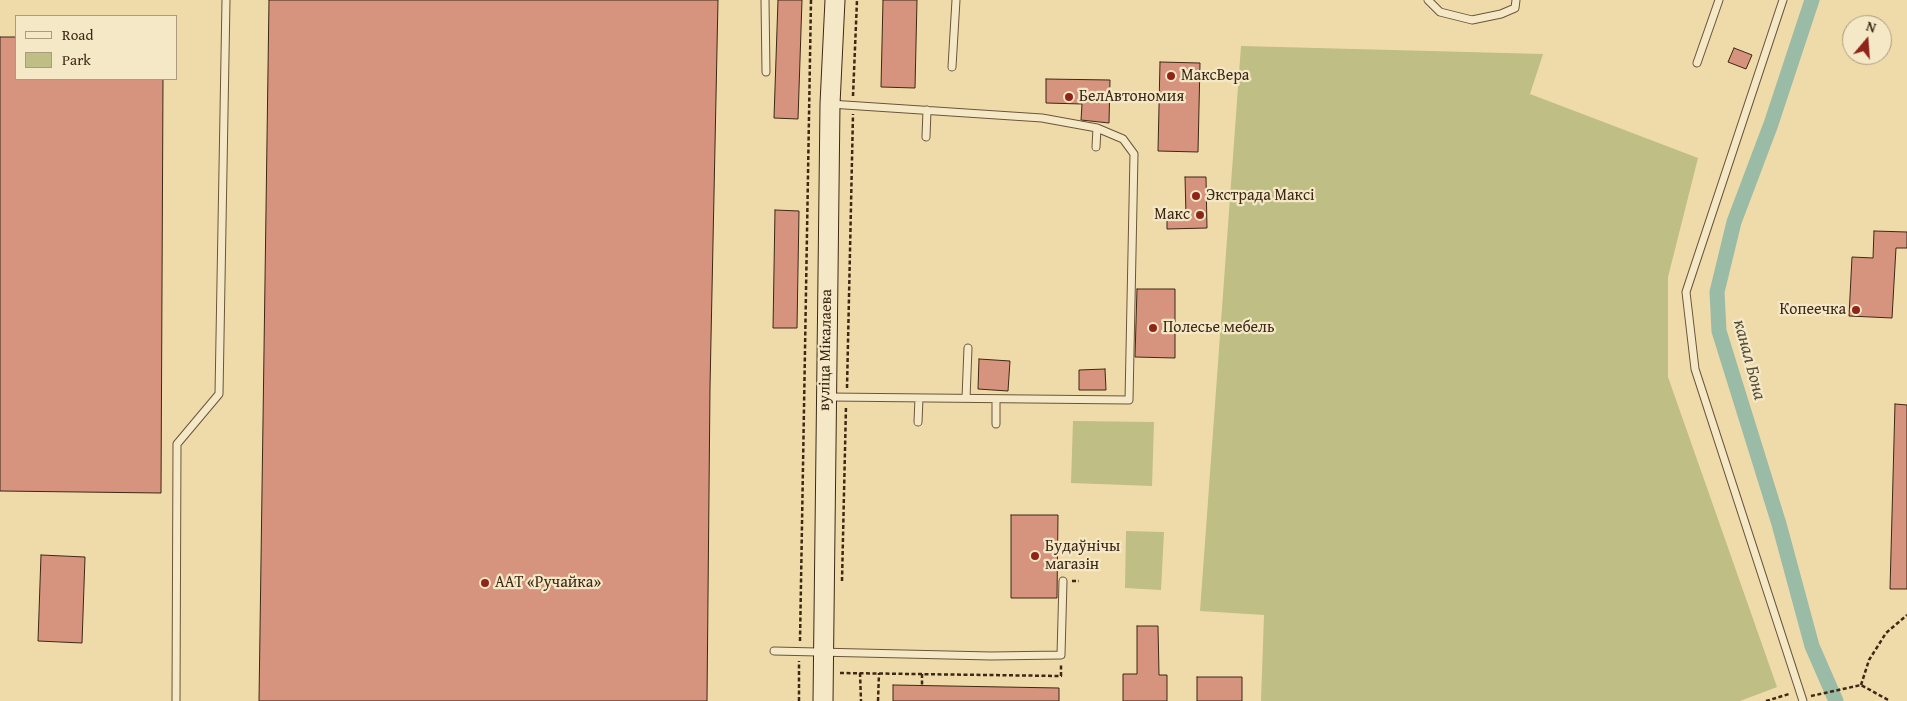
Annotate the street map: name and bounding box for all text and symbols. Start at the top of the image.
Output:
legend [15,15,178,80]
north arrow [1842,15,1892,65]
text: N [1864,16,1879,38]
text: Road [62,24,93,45]
text: Park [62,49,91,70]
place label: МаксBepa [1181,66,1249,86]
marker: МаксBepa [1165,70,1177,82]
place label: БелАвтономия [1079,87,1184,107]
marker: БелАвтономия [1063,91,1075,103]
place label: Экстрада Максі [1206,186,1315,206]
marker: Экстрада Максі [1190,190,1202,202]
place label: Макс [1154,205,1190,225]
marker: Макс [1194,209,1206,221]
street label: вуліца Мікалаева [815,289,837,411]
place label: Копеечка [1779,300,1846,320]
marker: Копеечка [1850,304,1862,316]
place label: Полесье мебель [1163,318,1274,338]
water label: канал Бона [1728,318,1770,402]
marker: Полесье мебель [1147,322,1159,334]
place label: Будаўнічы магазін [1045,537,1120,575]
marker: Будаўнічы магазін [1029,550,1041,562]
place label: ААТ «Ручайка» [495,573,601,593]
marker: ААТ «Ручайка» [479,577,491,589]

